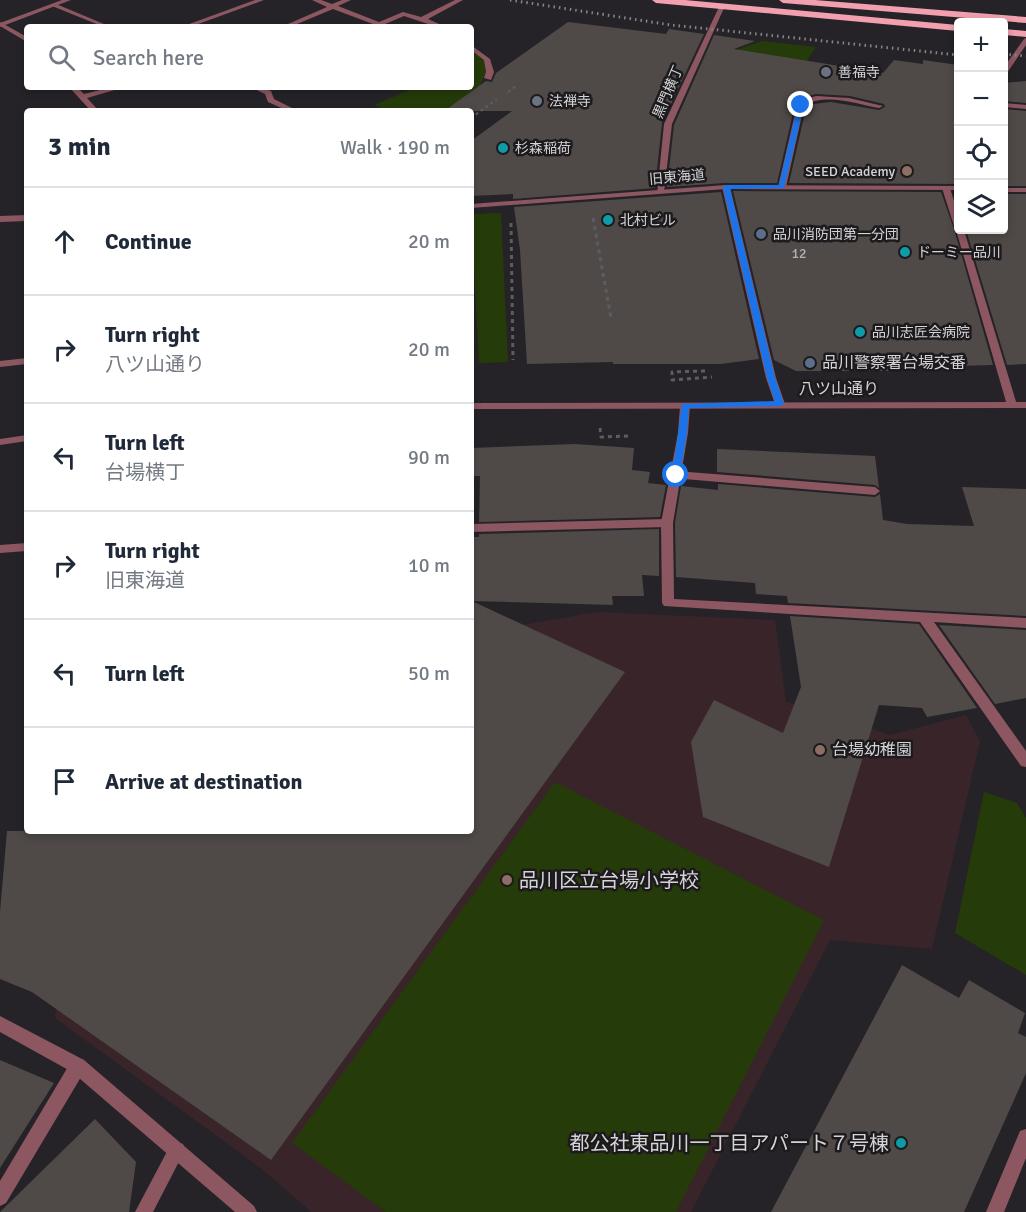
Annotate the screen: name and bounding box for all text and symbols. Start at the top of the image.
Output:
map controls [954,18,1008,234]
button: + [954,18,1008,72]
search box [24,24,474,90]
icon: search [45,41,78,74]
text: Search here [93,44,204,71]
street label: 黒門横丁 [649,63,687,121]
place label: 善福寺 [838,64,880,81]
marker: 善福寺 [819,65,833,79]
button: − [954,72,1008,126]
route end [787,91,813,117]
place label: 法禅寺 [549,93,591,110]
marker: 法禅寺 [530,94,544,108]
button: locate [954,126,1008,180]
text: 3 min [48,131,111,163]
text: Walk · 190 m [340,135,450,160]
place label: 杉森稲荷 [515,140,571,157]
marker: 杉森稲荷 [496,141,510,155]
place label: SEED Academy [805,163,895,180]
marker: SEED Academy [900,164,914,178]
street label: 旧東海道 [648,166,706,188]
button: layers [954,180,1008,234]
place label: 北村ビル [620,212,676,229]
marker: 北村ビル [601,213,615,227]
icon: ahead [48,225,81,258]
place label: 品川消防団第一分団 [773,226,899,243]
marker: 品川消防団第一分団 [754,227,768,241]
text: Continue [105,228,192,255]
text: 20 m [408,229,450,254]
place label: ドーミー品川 [917,244,1001,261]
house number: 12 [791,245,807,262]
marker: ドーミー品川 [898,245,912,259]
text: Turn right [105,321,200,348]
place label: 品川志匠会病院 [872,324,970,341]
marker: 品川志匠会病院 [853,325,867,339]
icon: right [48,333,81,366]
text: 20 m [408,337,450,362]
text: 八ツ山通り [105,352,205,377]
place label: 品川警察署台場交番 [822,353,966,373]
marker: 品川警察署台場交番 [803,356,817,370]
street label: 八ツ山通り [799,379,879,399]
text: Turn left [105,429,185,456]
icon: left [48,441,81,474]
text: 90 m [408,445,450,470]
text: 台場横丁 [105,460,185,485]
route start [662,461,688,487]
text: Turn right [105,537,200,564]
icon: right [48,549,81,582]
text: 10 m [408,553,450,578]
text: 旧東海道 [105,568,185,593]
icon: left [48,657,81,690]
text: Turn left [105,660,185,687]
text: 50 m [408,661,450,686]
place label: 台場幼稚園 [832,740,912,760]
marker: 台場幼稚園 [813,743,827,757]
icon: arrive [48,765,81,798]
text: Arrive at destination [105,768,302,795]
place label: 品川区立台場小学校 [519,868,699,893]
marker: 品川区立台場小学校 [500,873,514,887]
place label: 都公社東品川一丁目アパート７号棟 [569,1131,889,1156]
marker: 都公社東品川一丁目アパート７号棟 [894,1136,908,1150]

